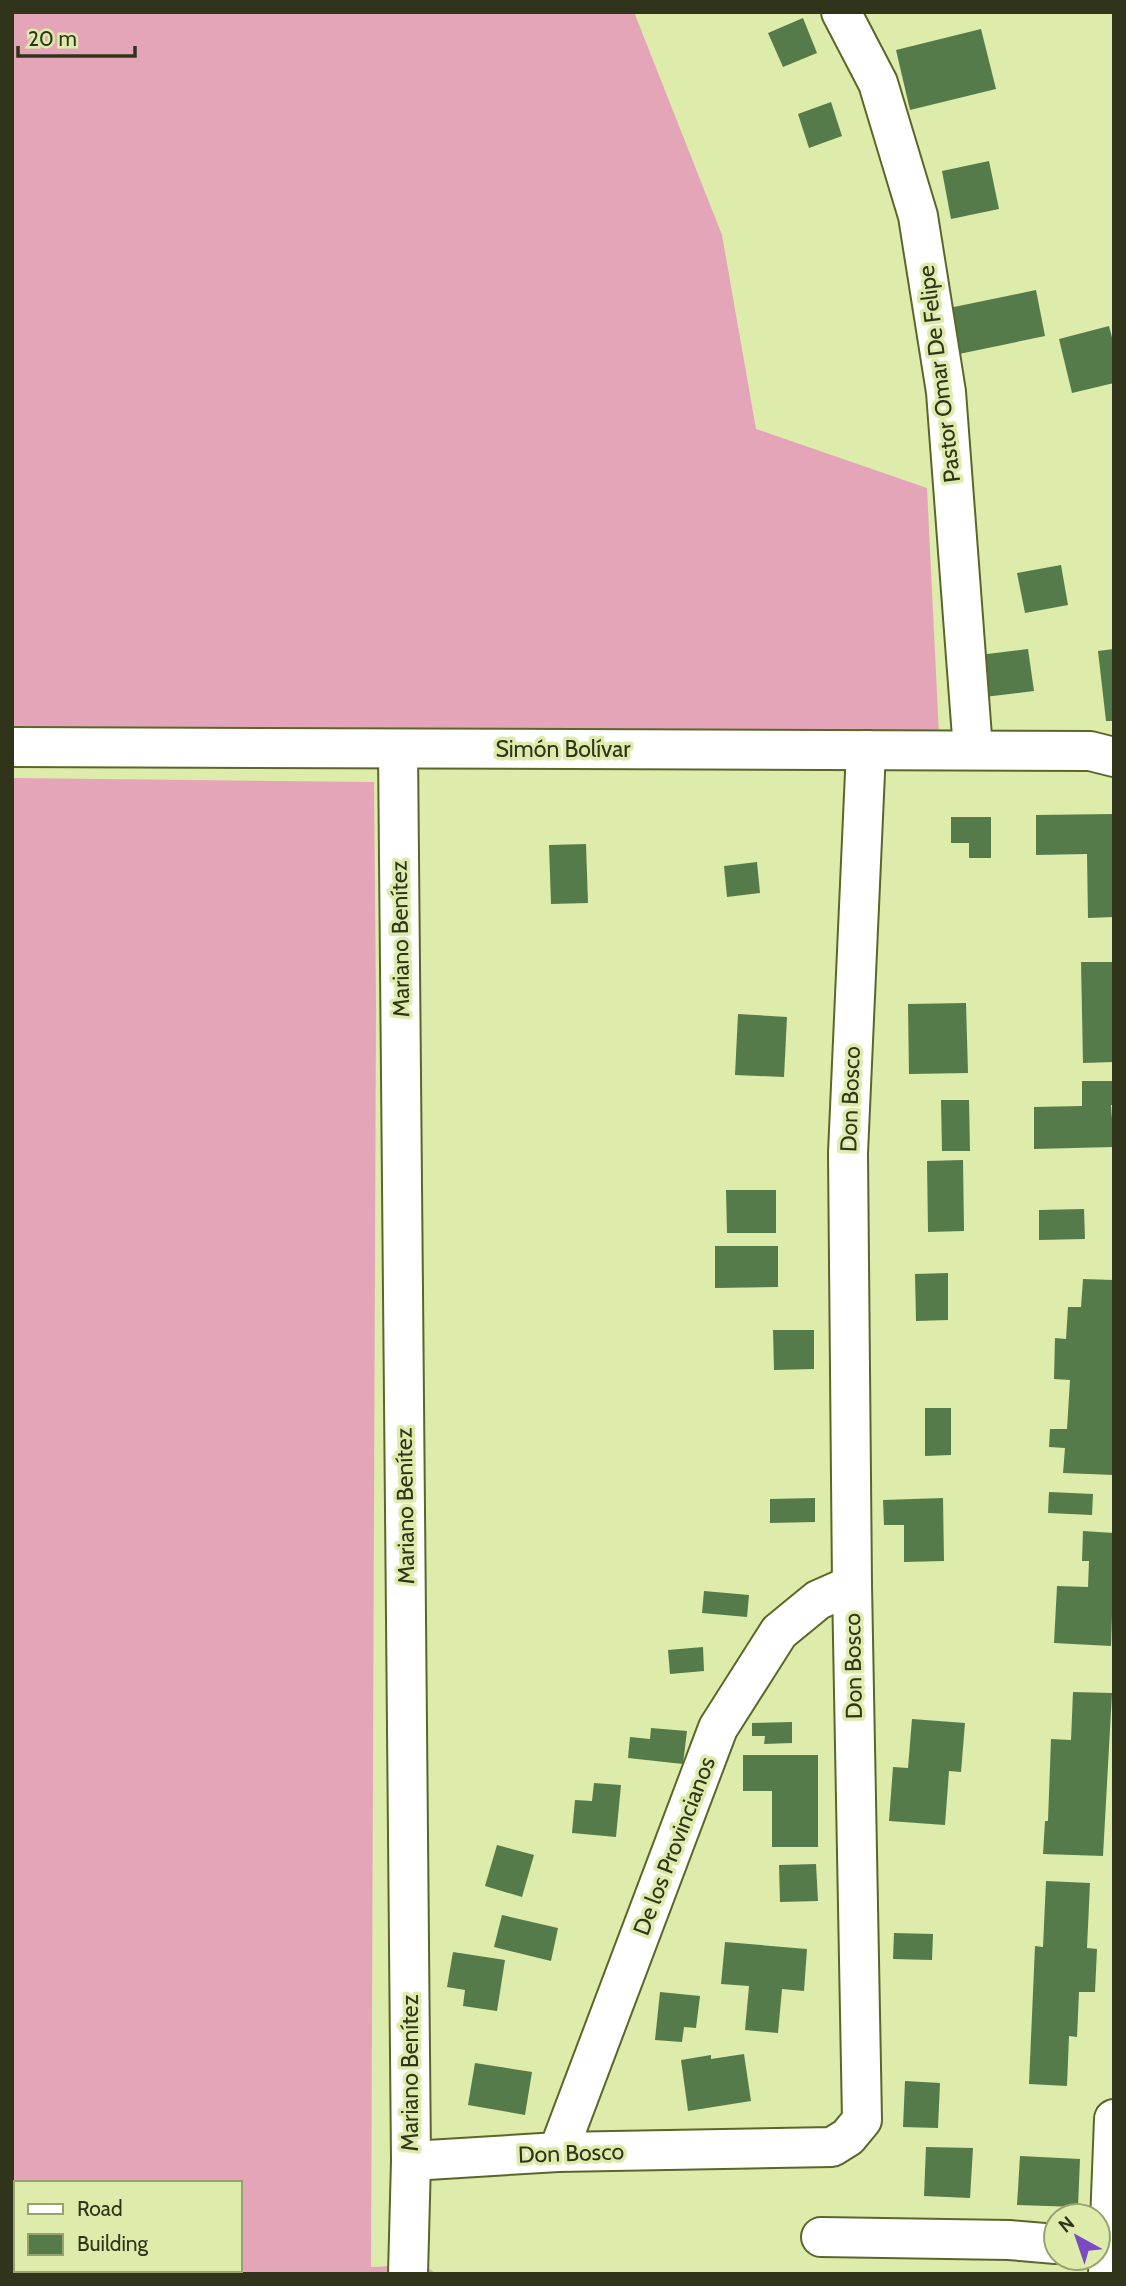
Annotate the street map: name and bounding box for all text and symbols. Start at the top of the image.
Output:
scale bar [18,14,135,58]
text: 20 m [28,26,77,51]
street label: Pastor Omar De Felipe [912,264,966,484]
street label: Simón Bolívar [495,735,631,763]
street label: Mariano Benítez [385,860,415,1018]
street label: Don Bosco [834,1045,866,1153]
street label: Mariano Benítez [390,1427,420,1585]
street label: Don Bosco [838,1613,868,1719]
street label: De los Provincianos [627,1753,721,1939]
street label: Mariano Benítez [396,1994,424,2151]
street label: Don Bosco [517,2137,625,2169]
legend [14,2181,242,2272]
text: Road [77,2196,123,2221]
north arrow [1042,2202,1112,2272]
text: N [1054,2211,1079,2237]
text: Building [77,2231,149,2256]

